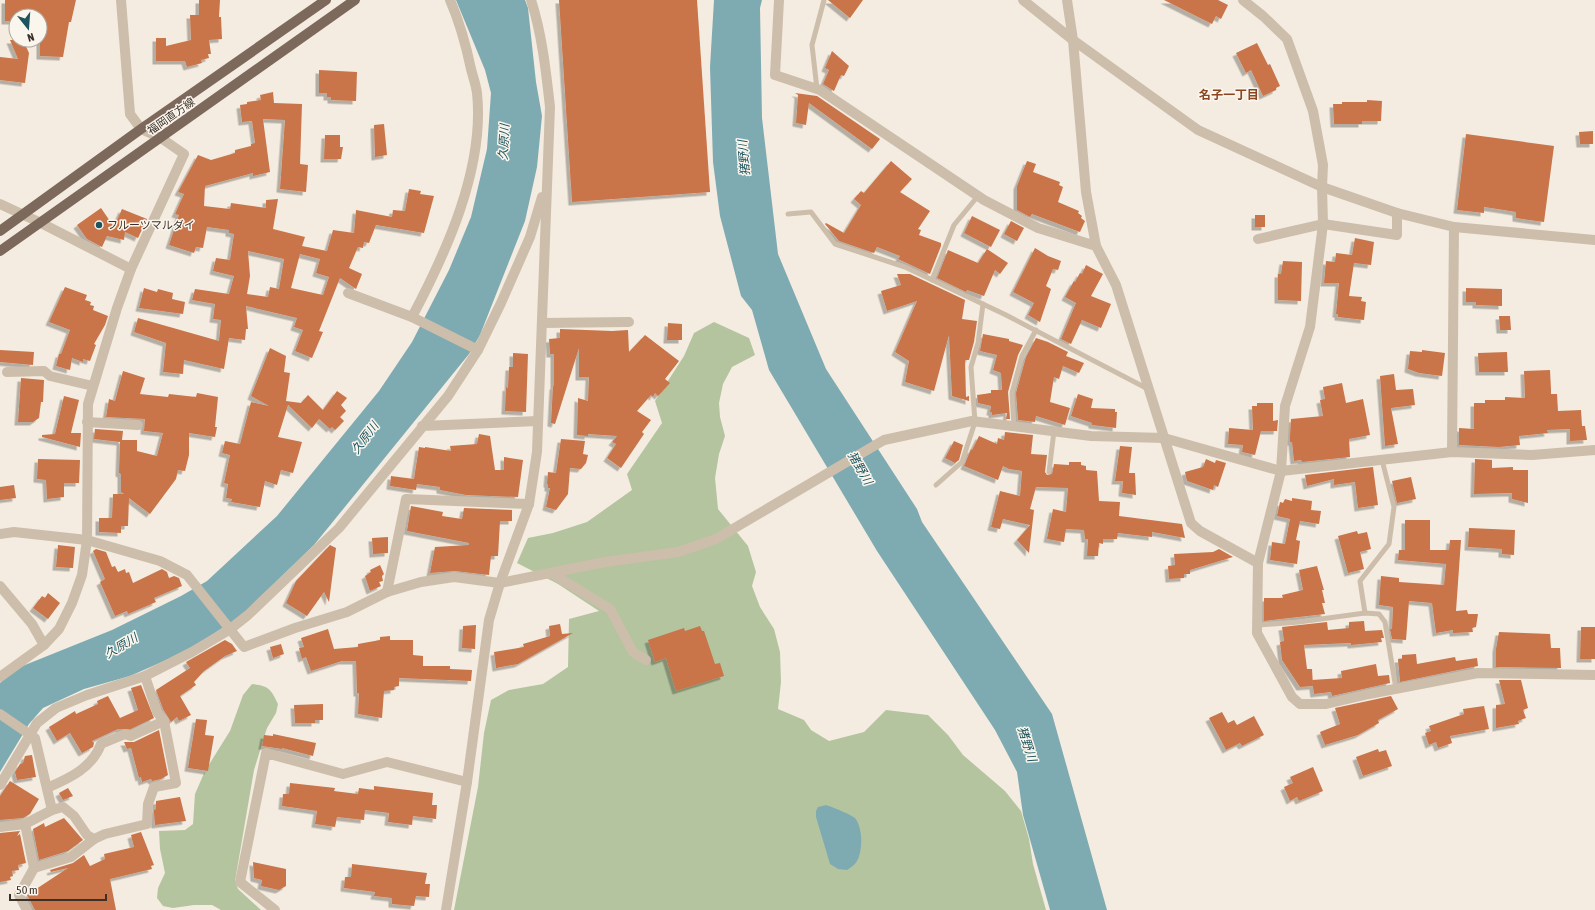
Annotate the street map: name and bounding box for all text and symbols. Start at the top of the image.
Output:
north arrow [8,8,48,48]
text: N [26,31,36,44]
district label: 名子一丁目 [1199,88,1259,102]
street label: 福岡直方線 [145,95,197,137]
water label: 久原川 [496,122,512,160]
water label: 猪野川 [735,137,753,177]
place label: フルーツマルダイ [107,219,195,231]
marker: フルーツマルダイ [94,220,104,230]
water label: 久原川 [349,418,383,457]
water label: 猪野川 [845,449,876,489]
water label: 久原川 [102,630,142,661]
water label: 猪野川 [1015,725,1040,765]
scale bar [10,876,106,902]
text: 50 m [16,883,38,897]

